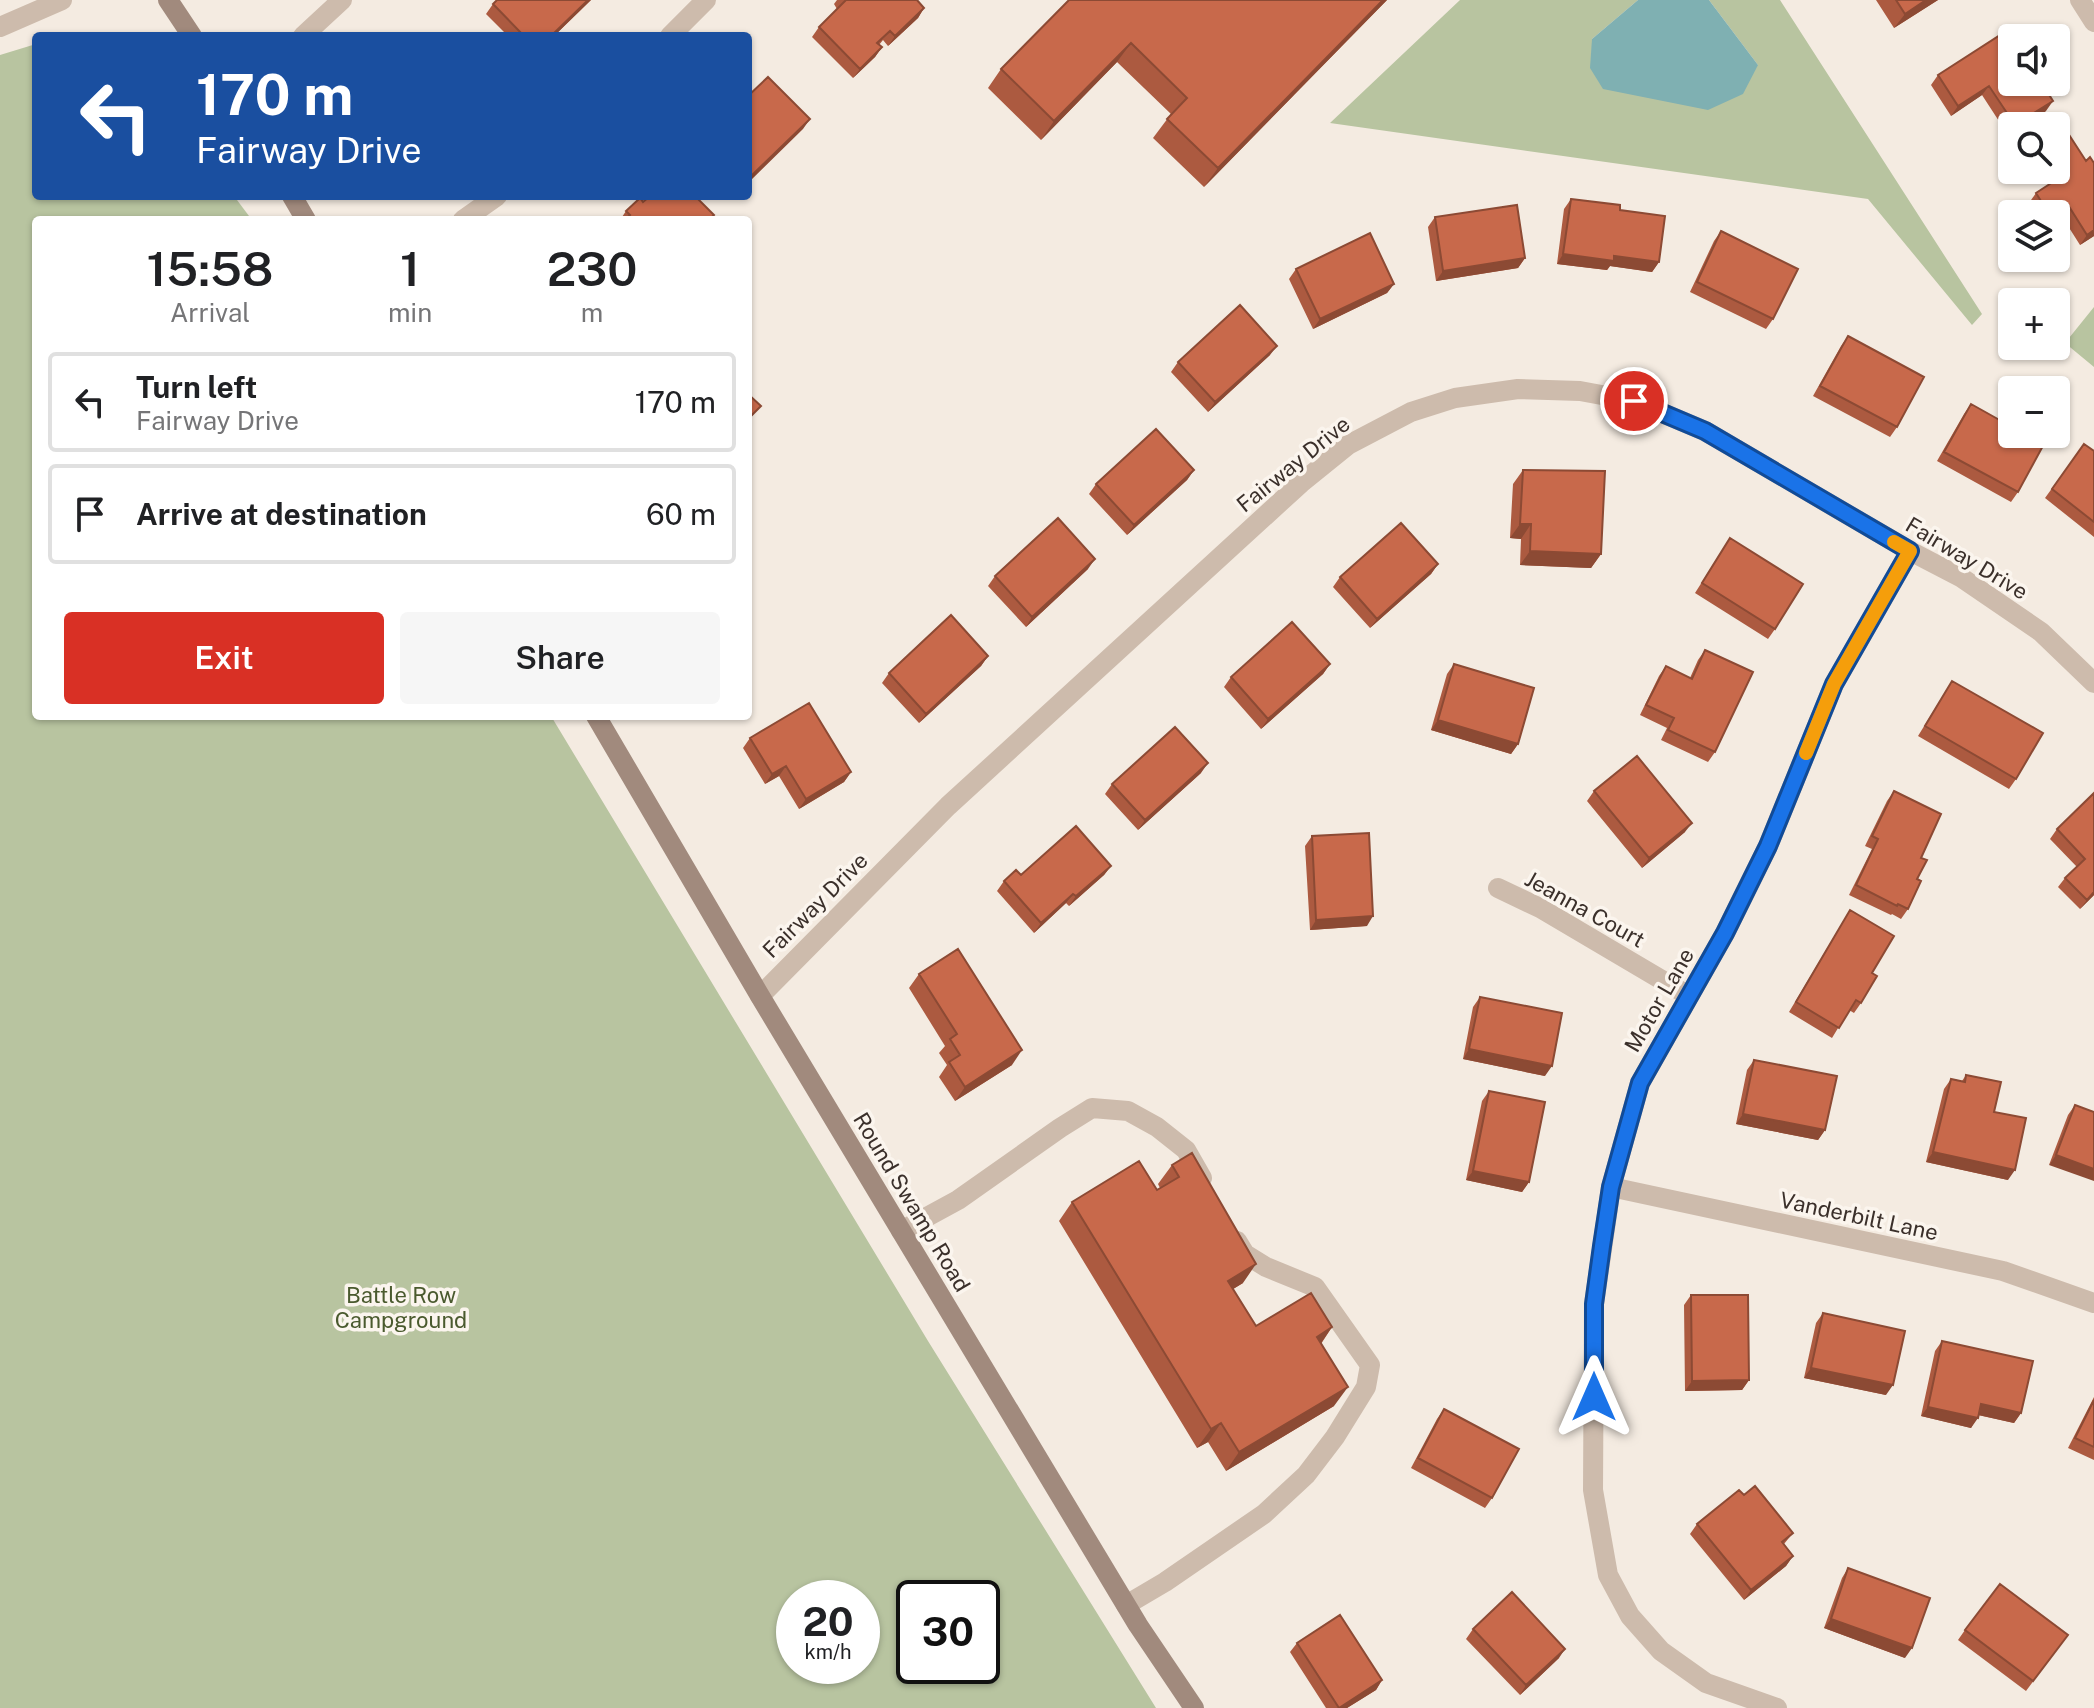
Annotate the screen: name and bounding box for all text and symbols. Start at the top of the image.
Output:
map controls [1998,24,2070,448]
button: sound [1998,24,2070,96]
text: 170 m [196,62,353,128]
icon: left [64,64,168,168]
button: search [1998,112,2070,184]
text: Fairway Drive [196,129,422,171]
button: layers [1998,200,2070,272]
text: 15:58 [147,240,274,297]
text: 1 [400,240,420,297]
text: 230 [547,240,637,297]
button: + [1998,288,2070,360]
text: Arrival [170,297,250,328]
text: min [388,297,432,328]
text: m [581,297,603,328]
pin [1600,367,1668,435]
text: Turn left [136,369,257,405]
button: − [1998,376,2070,448]
icon: arrive [1612,379,1656,423]
icon: left [68,380,112,424]
text: 170 m [635,384,716,420]
text: Fairway Drive [136,405,299,436]
street label: Fairway Drive [1231,411,1355,517]
icon: arrive [68,492,112,536]
text: Arrive at destination [136,496,427,532]
text: 60 m [646,496,716,532]
street label: Fairway Drive [1901,511,2033,605]
button: Exit [64,612,384,704]
button: Share [400,612,720,704]
street label: Fairway Drive [757,847,873,963]
street label: Jeanna Court [1520,865,1650,953]
street label: Motor Lane [1619,943,1699,1057]
street label: Round Swamp Road [848,1108,976,1296]
street label: Vanderbilt Lane [1778,1187,1940,1245]
park label: Battle Row Campground [335,1282,467,1333]
position arrow [1552,1355,1636,1439]
speed limit sign: 30 [896,1580,1000,1684]
text: 20 [802,1598,854,1645]
text: km/h [804,1640,852,1664]

